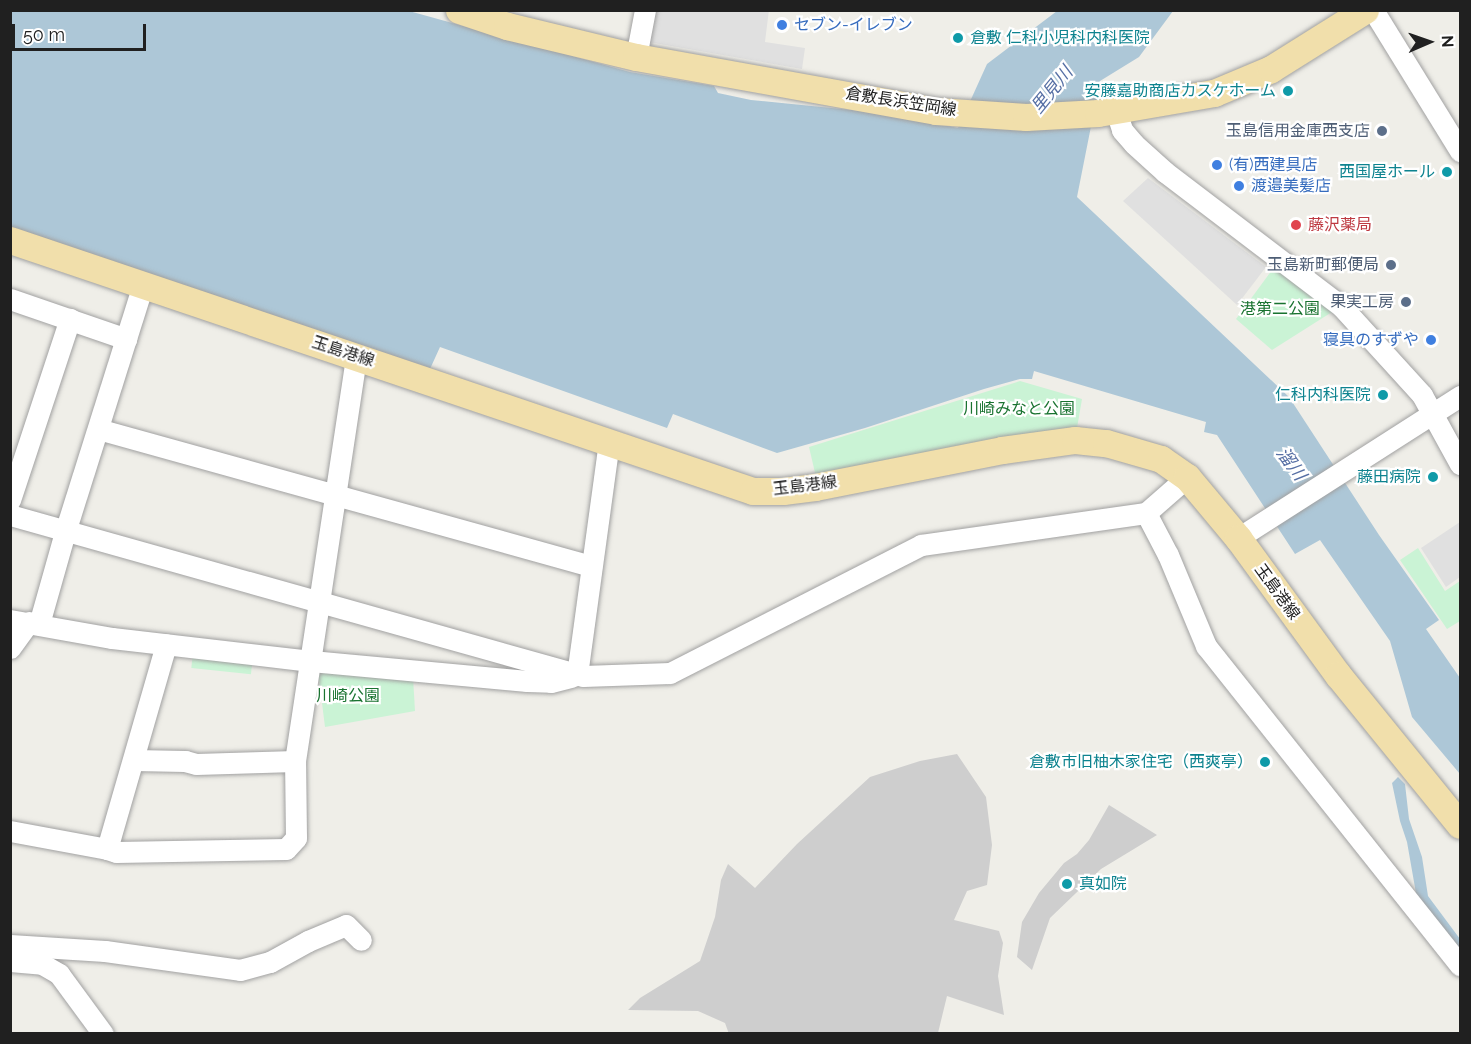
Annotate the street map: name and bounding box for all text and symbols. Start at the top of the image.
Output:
scale bar [15,12,148,50]
north arrow [1399,12,1459,72]
place label: セブン-イレブン [794,15,913,35]
marker: セブン-イレブン [775,18,789,32]
text: 50 m [23,24,65,45]
place label: 倉敷 仁科小児科内科医院 [970,28,1150,48]
marker: 倉敷 仁科小児科内科医院 [951,31,965,45]
text: N [1438,35,1457,48]
water label: 里見川 [1027,62,1077,118]
place label: 安藤嘉助商店カスケホーム [1084,81,1276,101]
street label: 倉敷長浜笠岡線 [844,84,958,120]
marker: 安藤嘉助商店カスケホーム [1281,84,1295,98]
place label: 玉島信用金庫西支店 [1226,121,1370,141]
marker: 玉島信用金庫西支店 [1375,124,1389,138]
place label: (有)西建具店 [1229,155,1318,175]
marker: (有)西建具店 [1210,158,1224,172]
place label: 西国屋ホール [1339,162,1435,182]
marker: 西国屋ホール [1440,165,1454,179]
place label: 渡邉美髪店 [1251,176,1331,196]
marker: 渡邉美髪店 [1232,179,1246,193]
place label: 藤沢薬局 [1308,215,1372,235]
marker: 藤沢薬局 [1289,218,1303,232]
place label: 玉島新町郵便局 [1267,255,1379,275]
marker: 玉島新町郵便局 [1384,258,1398,272]
place label: 果実工房 [1330,292,1394,312]
marker: 果実工房 [1399,295,1413,309]
park label: 港第二公園 [1240,299,1320,319]
place label: 寝具のすずや [1323,330,1419,350]
street label: 玉島港線 [310,333,376,371]
marker: 寝具のすずや [1424,333,1438,347]
place label: 仁科内科医院 [1275,385,1371,405]
marker: 仁科内科医院 [1376,388,1390,402]
park label: 川崎みなと公園 [963,399,1075,419]
water label: 溜川 [1272,443,1310,485]
place label: 藤田病院 [1357,467,1421,487]
marker: 藤田病院 [1426,470,1440,484]
street label: 玉島港線 [772,473,838,499]
street label: 玉島港線 [1250,560,1304,624]
park label: 川崎公園 [316,686,380,706]
place label: 倉敷市旧柚木家住宅（西爽亭） [1029,752,1253,772]
marker: 倉敷市旧柚木家住宅（西爽亭） [1258,755,1272,769]
place label: 真如院 [1079,874,1127,894]
marker: 真如院 [1060,877,1074,891]

